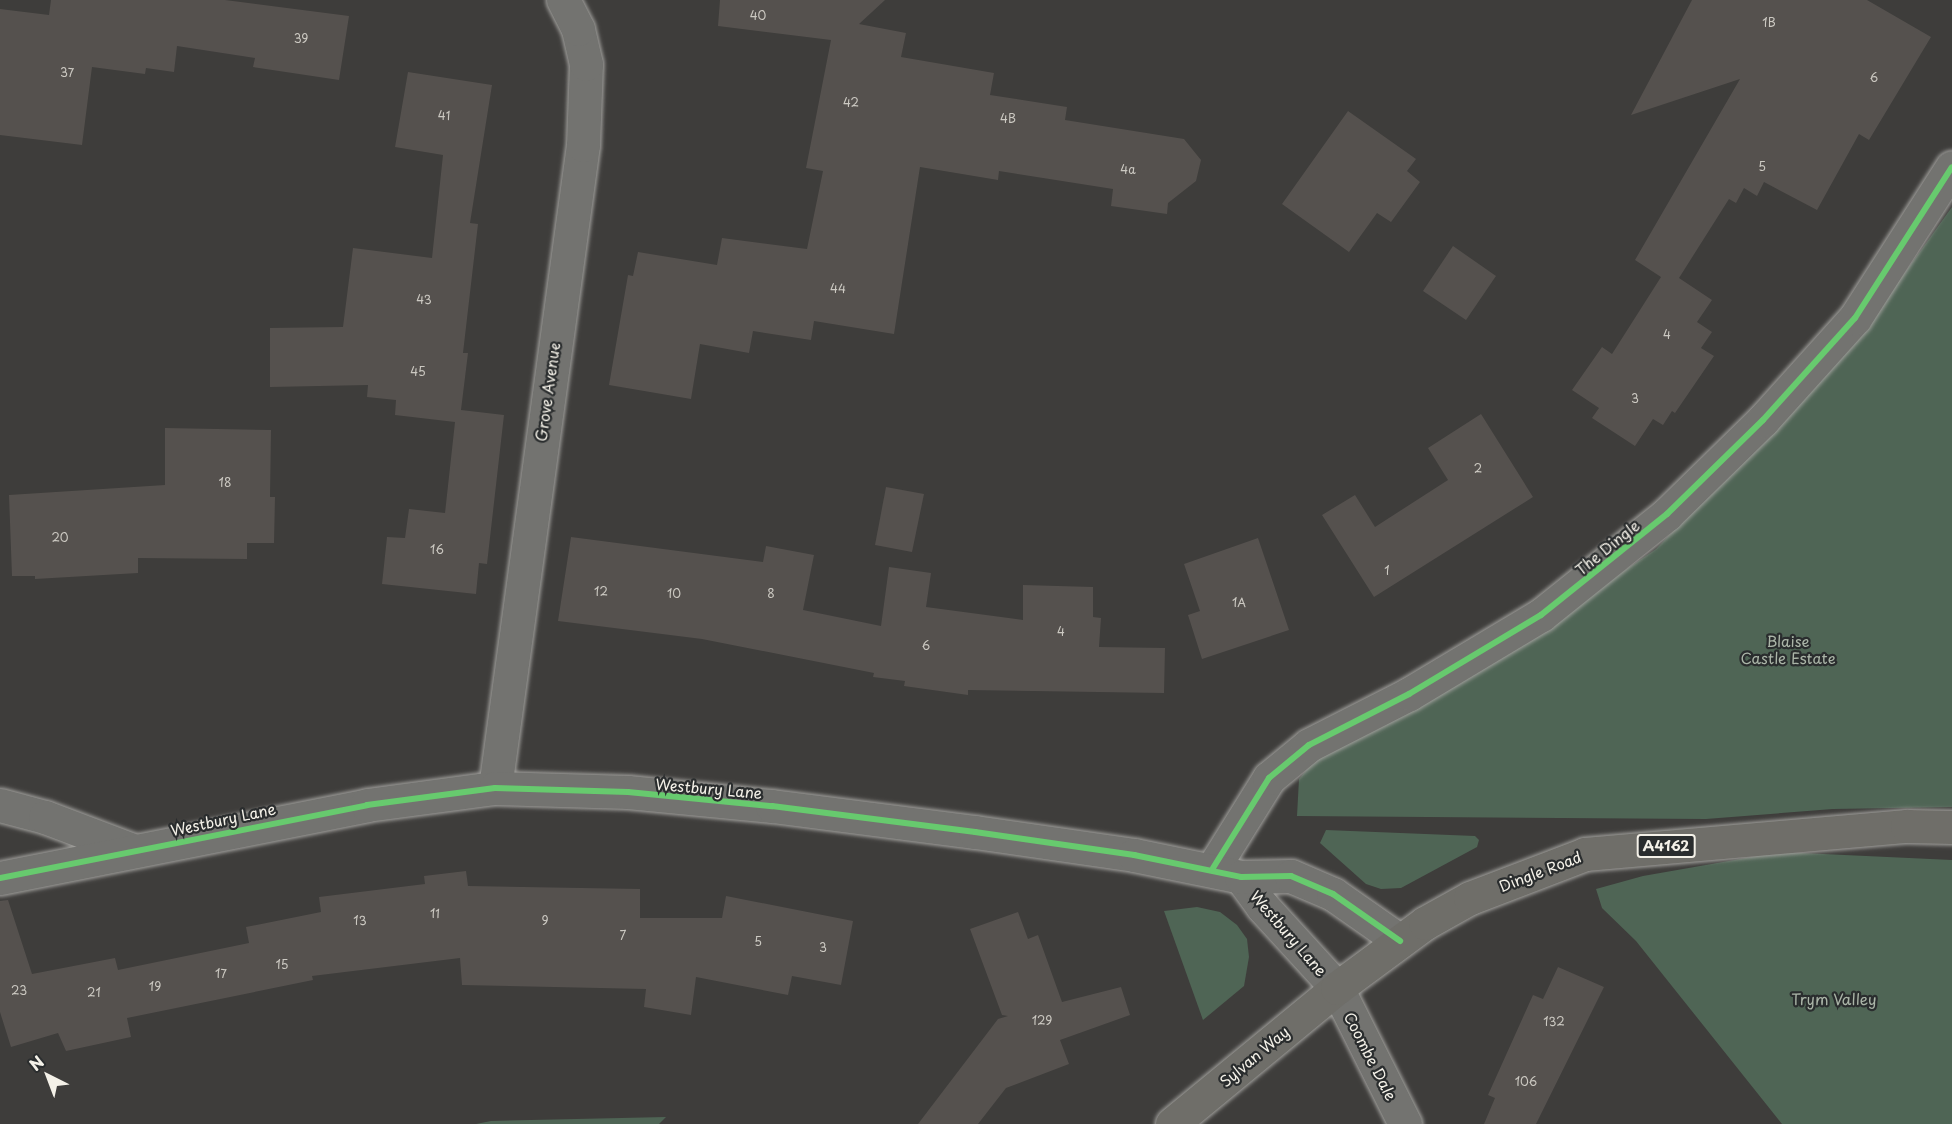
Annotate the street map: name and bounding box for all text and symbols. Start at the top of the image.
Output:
house number: 40 [750,9,766,23]
house number: 1B [1762,16,1776,30]
house number: 39 [294,32,308,46]
house number: 37 [60,66,74,80]
house number: 6 [1870,71,1878,85]
house number: 42 [843,96,859,110]
house number: 41 [438,109,450,123]
house number: 4B [1000,112,1016,126]
house number: 5 [1758,160,1766,174]
house number: 4a [1120,163,1136,177]
house number: 44 [830,282,846,296]
house number: 43 [416,293,432,307]
house number: 4 [1663,328,1671,342]
street label: Grove Avenue [531,341,563,443]
house number: 45 [410,365,426,379]
house number: 3 [1631,392,1639,406]
house number: 2 [1474,462,1482,476]
house number: 18 [219,476,231,490]
street label: The Dingle [1571,515,1643,579]
house number: 20 [51,531,69,545]
house number: 16 [430,543,444,557]
house number: 1 [1384,564,1390,578]
house number: 12 [594,585,608,599]
house number: 10 [667,587,681,601]
house number: 8 [767,587,775,601]
house number: 1A [1232,596,1246,610]
house number: 4 [1057,625,1065,639]
park label: Blaise Castle Estate [1740,631,1836,666]
house number: 6 [922,639,930,653]
street label: Westbury Lane [655,774,763,802]
street label: Westbury Lane [169,799,277,839]
road number: A4162 [1636,835,1696,857]
street label: Dingle Road [1496,847,1584,895]
street label: Westbury Lane [1247,887,1331,979]
house number: 11 [430,907,440,921]
house number: 13 [353,914,367,928]
house number: 9 [541,914,549,928]
house number: 7 [620,929,626,943]
house number: 5 [754,935,762,949]
house number: 3 [819,941,827,955]
house number: 15 [275,958,289,972]
house number: 17 [215,967,227,981]
house number: 19 [149,980,161,994]
house number: 23 [11,984,27,998]
house number: 21 [87,986,101,1000]
park label: Trym Valley [1791,990,1877,1008]
street label: Coombe Dale [1341,1008,1401,1104]
house number: 129 [1032,1014,1052,1028]
house number: 132 [1543,1015,1565,1029]
street label: Sylvan Way [1216,1022,1292,1090]
north arrow [18,1046,78,1106]
text: N [23,1049,49,1076]
house number: 106 [1515,1075,1537,1089]

